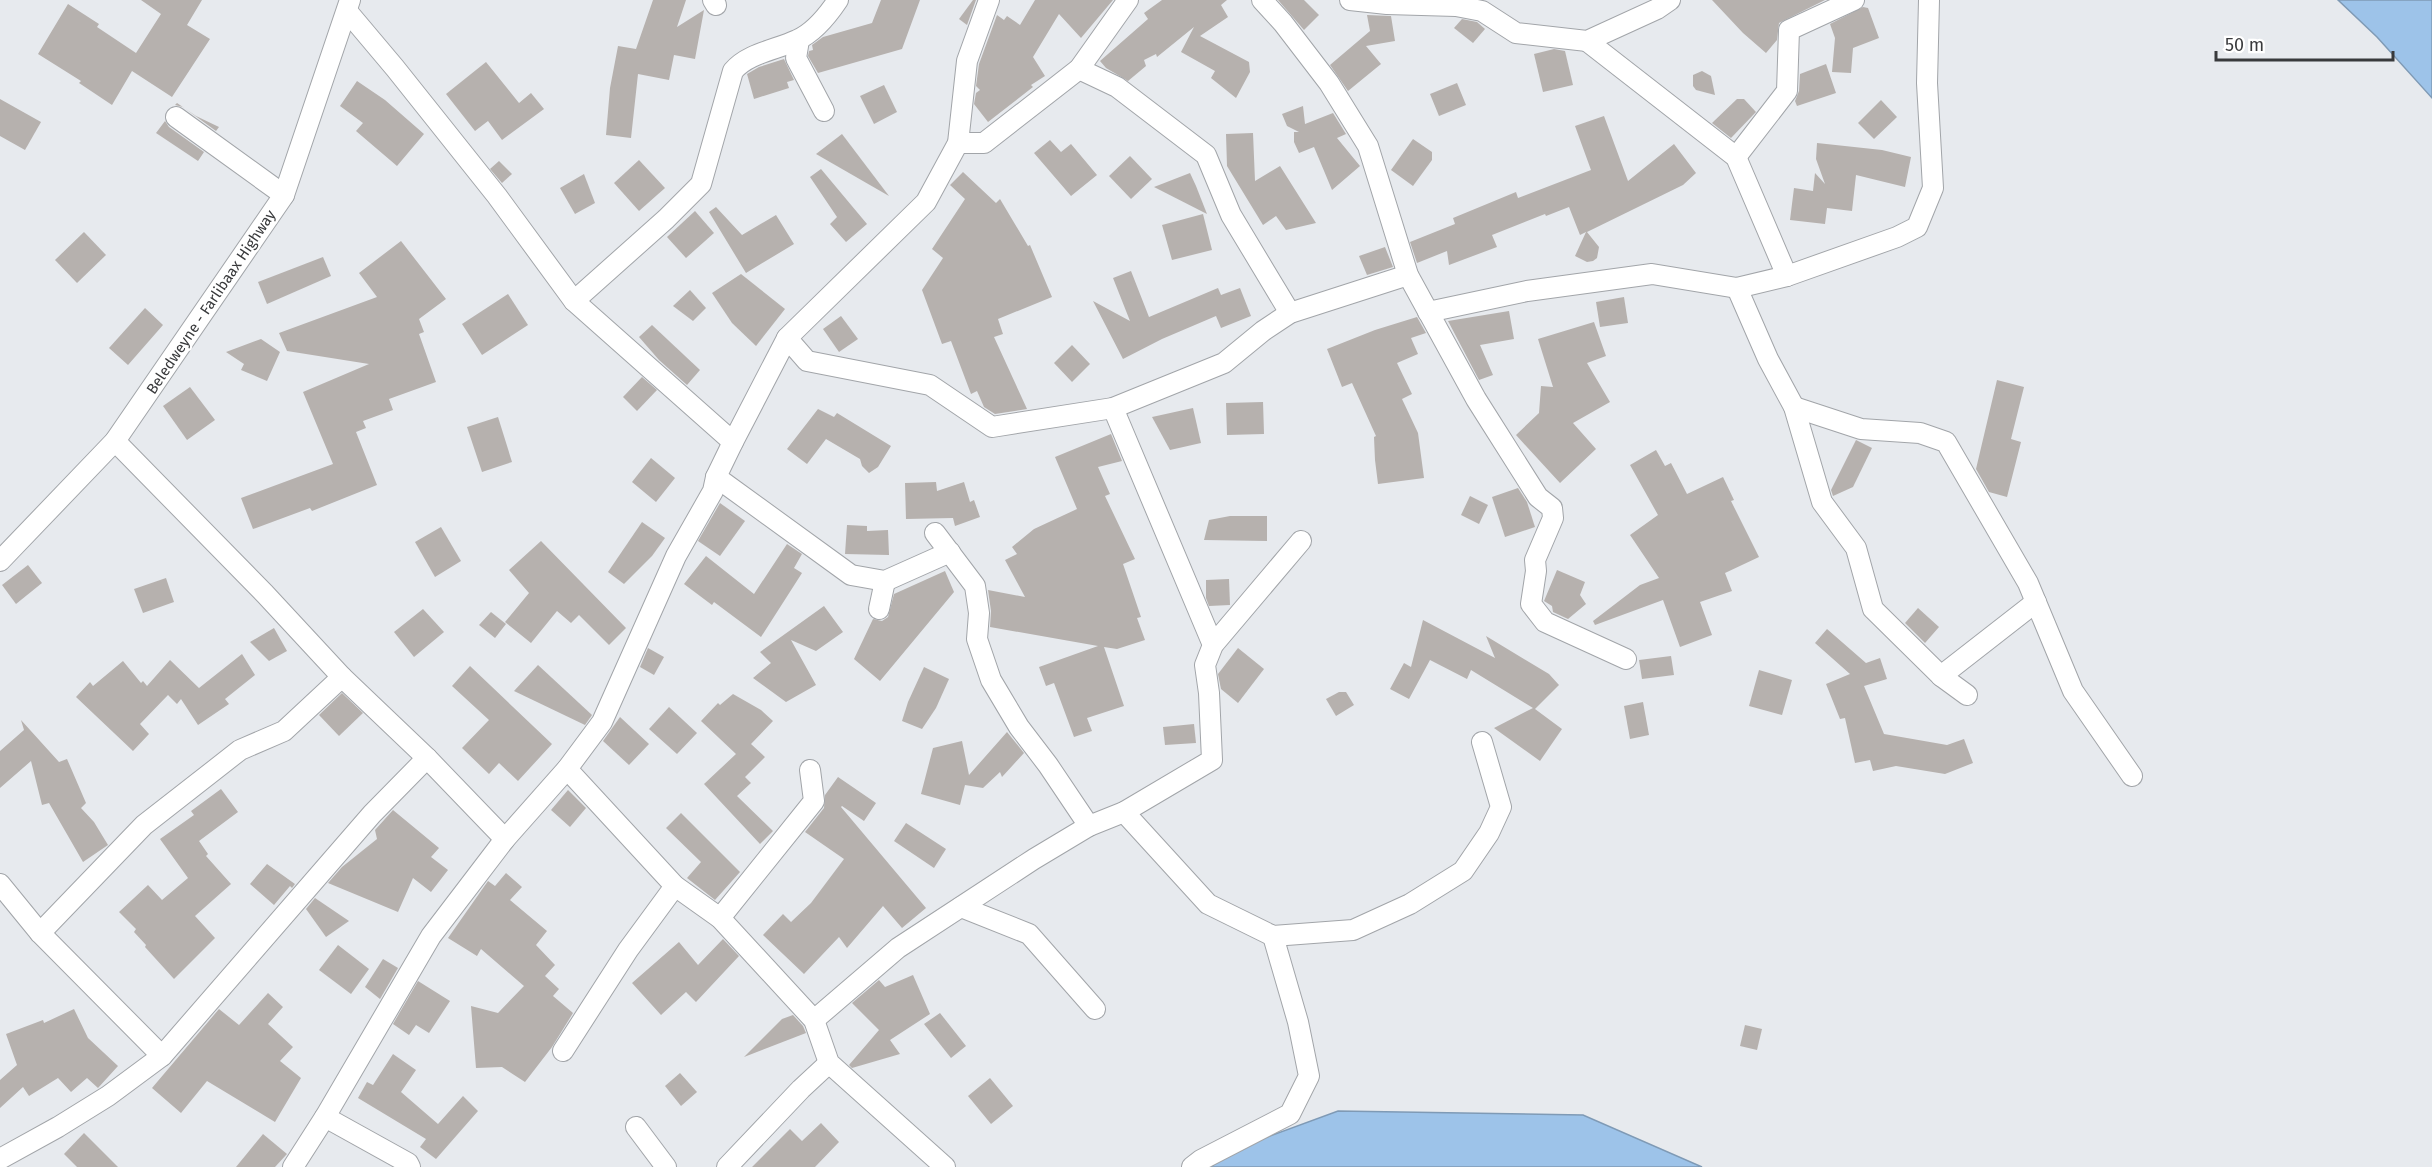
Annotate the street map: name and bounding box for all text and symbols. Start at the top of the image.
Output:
scale bar [2216,24,2393,62]
text: 50 m [2225,34,2264,56]
street label: Beledweyne - Farlibaax Highway [143,206,280,397]

